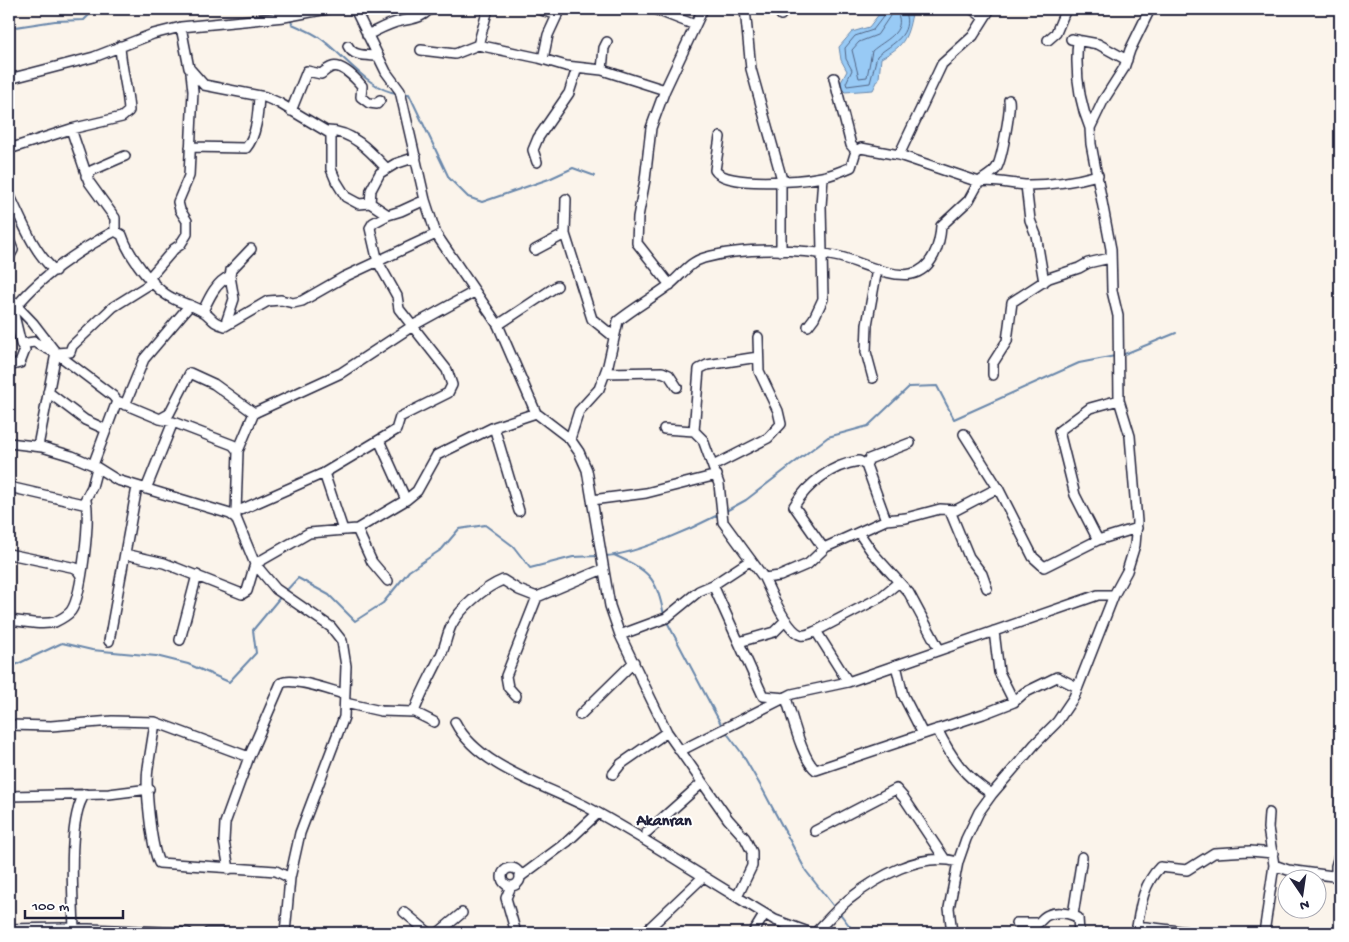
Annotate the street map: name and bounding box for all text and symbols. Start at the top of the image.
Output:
district label: Akanran [635,813,692,832]
north arrow [1276,870,1326,920]
scale bar [25,887,122,919]
text: N [1298,895,1311,914]
text: 100 m [31,898,70,916]

